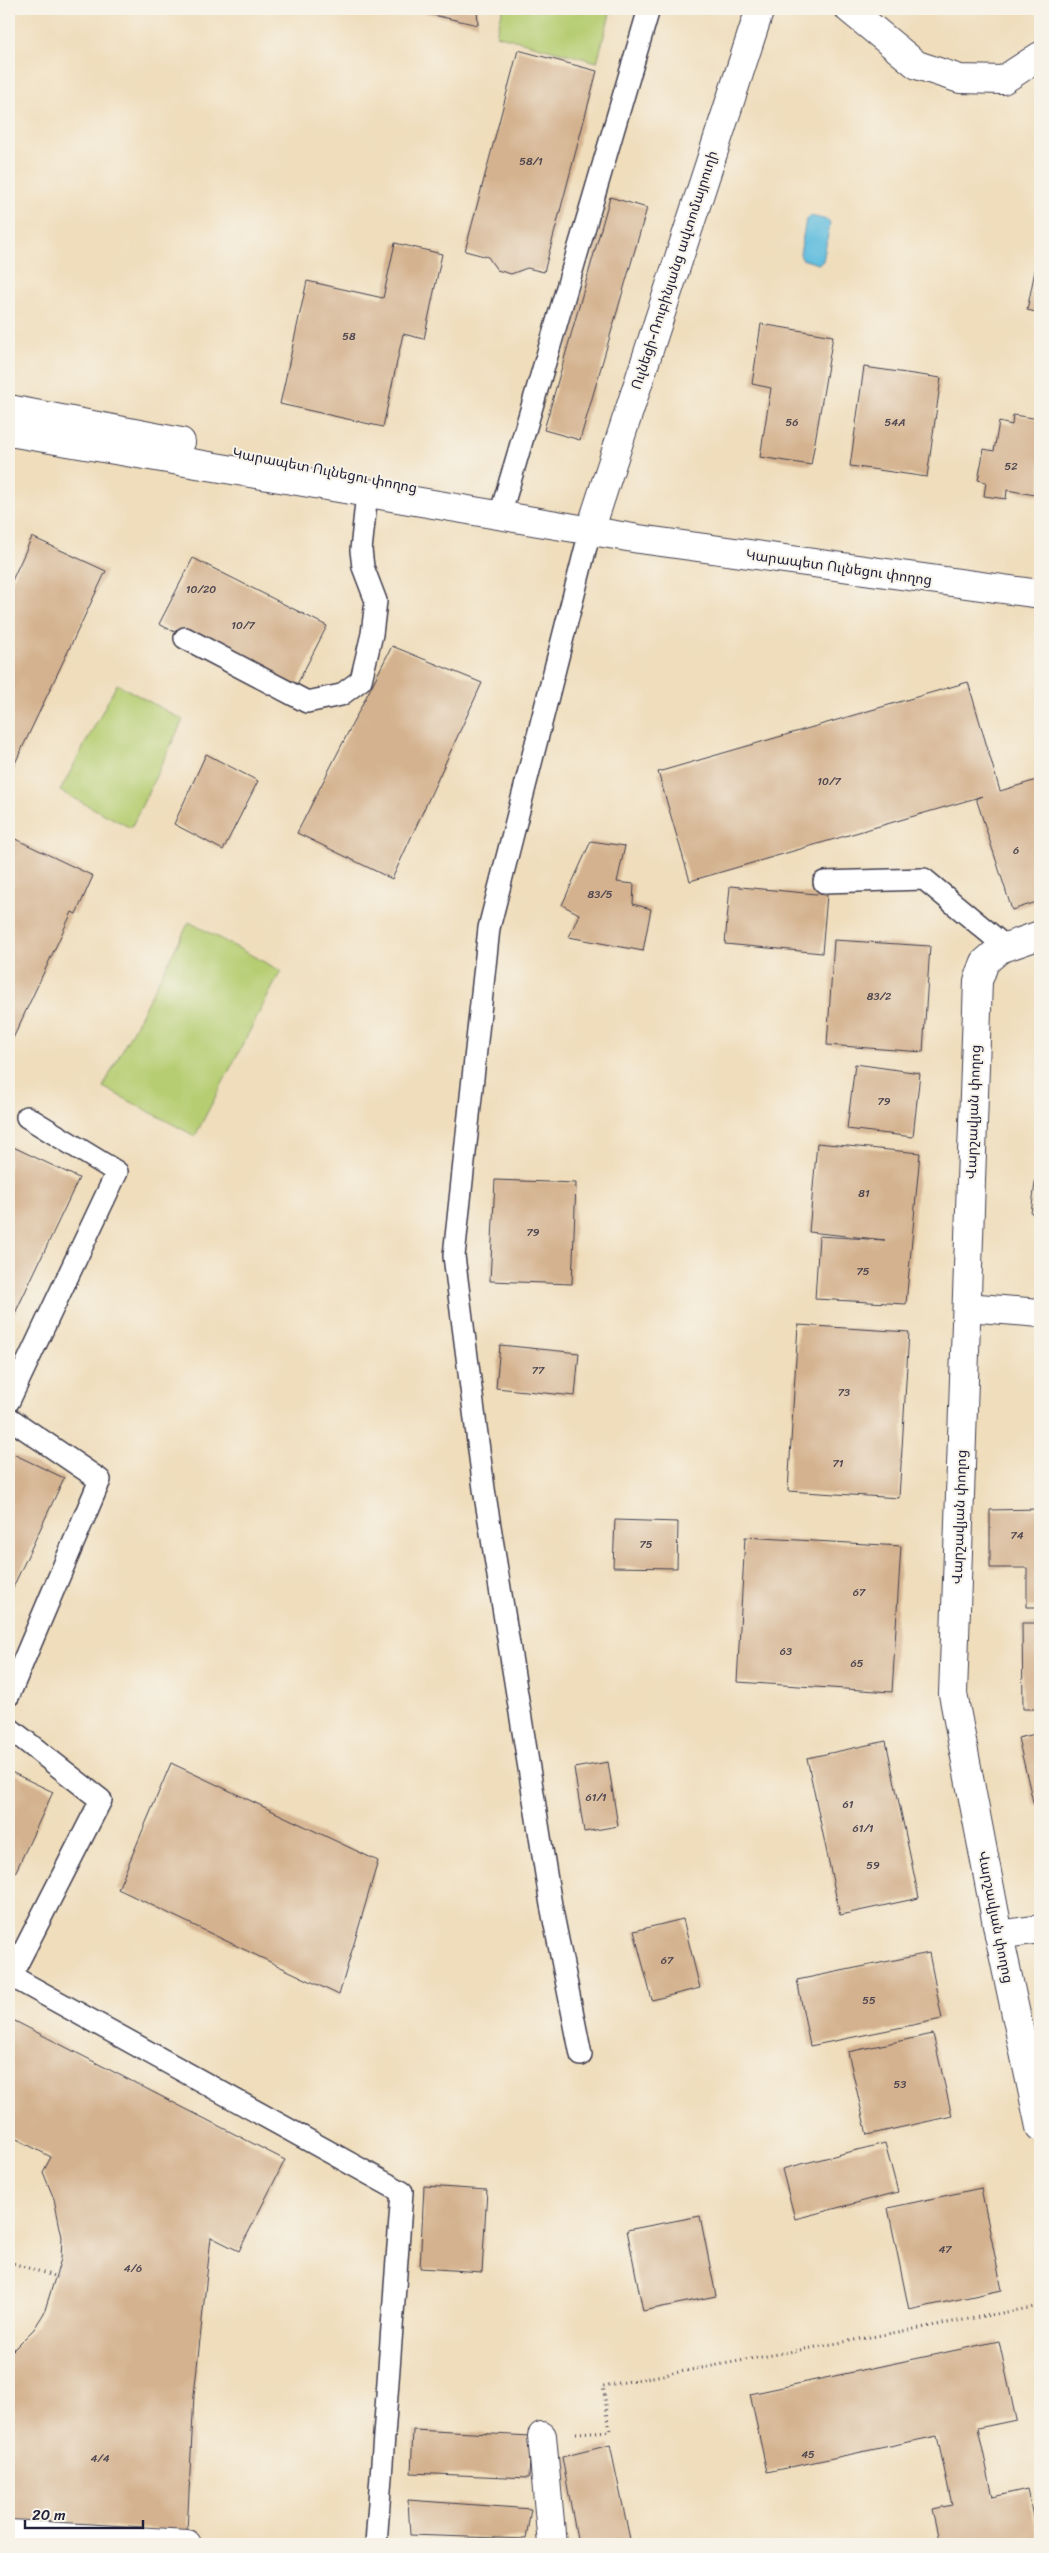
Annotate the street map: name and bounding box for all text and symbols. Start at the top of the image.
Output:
street label: Ուլնեցի-Ռուբինյանց ավտոմայրուղի [624,147,725,393]
house number: 58/1 [519,152,543,171]
house number: 58 [342,327,356,346]
house number: 56 [786,413,798,432]
house number: 54A [885,413,905,432]
street label: Կարապետ Ուլնեցու փողոց [230,440,420,501]
house number: 52 [1004,457,1018,476]
street label: Կարապետ Ուլնեցու փողոց [744,542,934,593]
house number: 10/20 [186,580,216,599]
house number: 10/7 [231,616,255,635]
house number: 10/7 [817,772,841,791]
house number: 6 [1013,841,1019,860]
house number: 83/5 [588,885,613,904]
house number: 83/2 [867,987,892,1006]
street label: Վարշավյան փողոց [959,1044,988,1180]
house number: 79 [877,1092,891,1111]
house number: 81 [858,1184,870,1203]
house number: 79 [526,1223,540,1242]
house number: 75 [856,1262,870,1281]
house number: 77 [532,1361,545,1380]
house number: 73 [838,1383,850,1402]
street label: Վարշավյան փողոց [945,1449,974,1585]
house number: 71 [833,1454,844,1473]
house number: 74 [1010,1526,1024,1545]
house number: 75 [639,1535,653,1554]
house number: 67 [853,1583,866,1602]
house number: 63 [780,1642,792,1661]
house number: 65 [851,1654,864,1673]
house number: 61/1 [585,1788,607,1807]
house number: 61 [843,1795,854,1814]
house number: 61/1 [852,1819,874,1838]
street label: Վարշավյան փողոց [970,1849,1021,1985]
house number: 59 [866,1856,880,1875]
house number: 67 [661,1951,674,1970]
house number: 55 [862,1991,876,2010]
house number: 53 [894,2075,906,2094]
house number: 47 [938,2240,952,2259]
house number: 4/6 [124,2259,142,2278]
house number: 45 [801,2445,815,2464]
house number: 4/4 [90,2449,110,2468]
scale bar [25,2498,142,2530]
text: 20 m [32,2502,66,2528]

